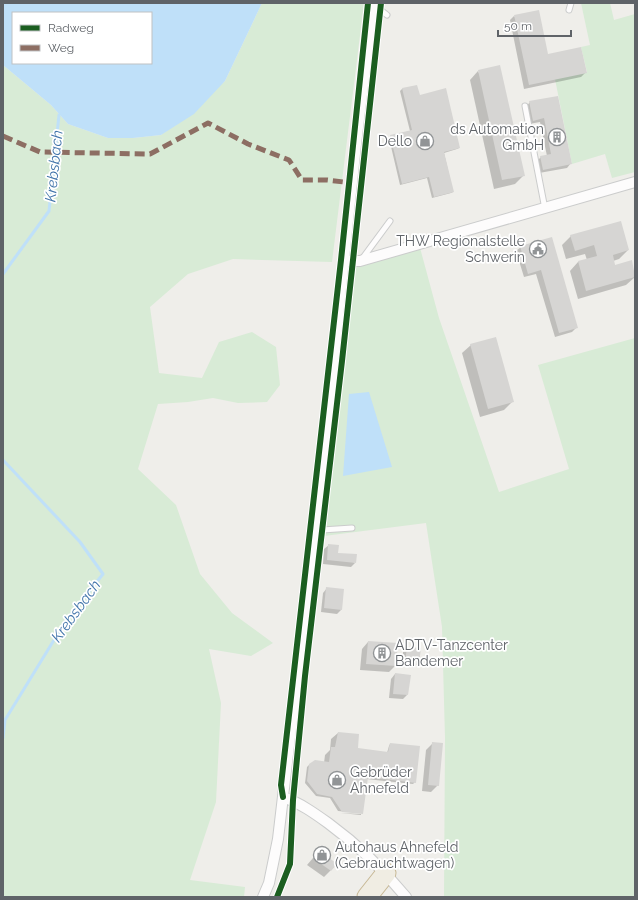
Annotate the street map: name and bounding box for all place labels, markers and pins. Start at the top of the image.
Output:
place label: ds Automation GmbH [450,121,544,153]
building icon: ds Automation GmbH [547,127,567,147]
shop icon: Dello [415,131,435,151]
place label: Dello [378,133,412,149]
place label: THW Regionalstelle Schwerin [396,233,525,265]
public building icon: THW Regionalstelle Schwerin [528,239,548,259]
place label: ADTV-Tanzcenter Bandemer [395,637,508,669]
building icon: ADTV-Tanzcenter Bandemer [372,643,392,663]
place label: Gebrüder Ahnefeld [350,764,412,796]
shop icon: Gebrüder Ahnefeld [327,770,347,790]
place label: Autohaus Ahnefeld (Gebrauchtwagen) [335,839,459,871]
shop icon: Autohaus Ahnefeld (Gebrauchtwagen) [312,845,332,865]

